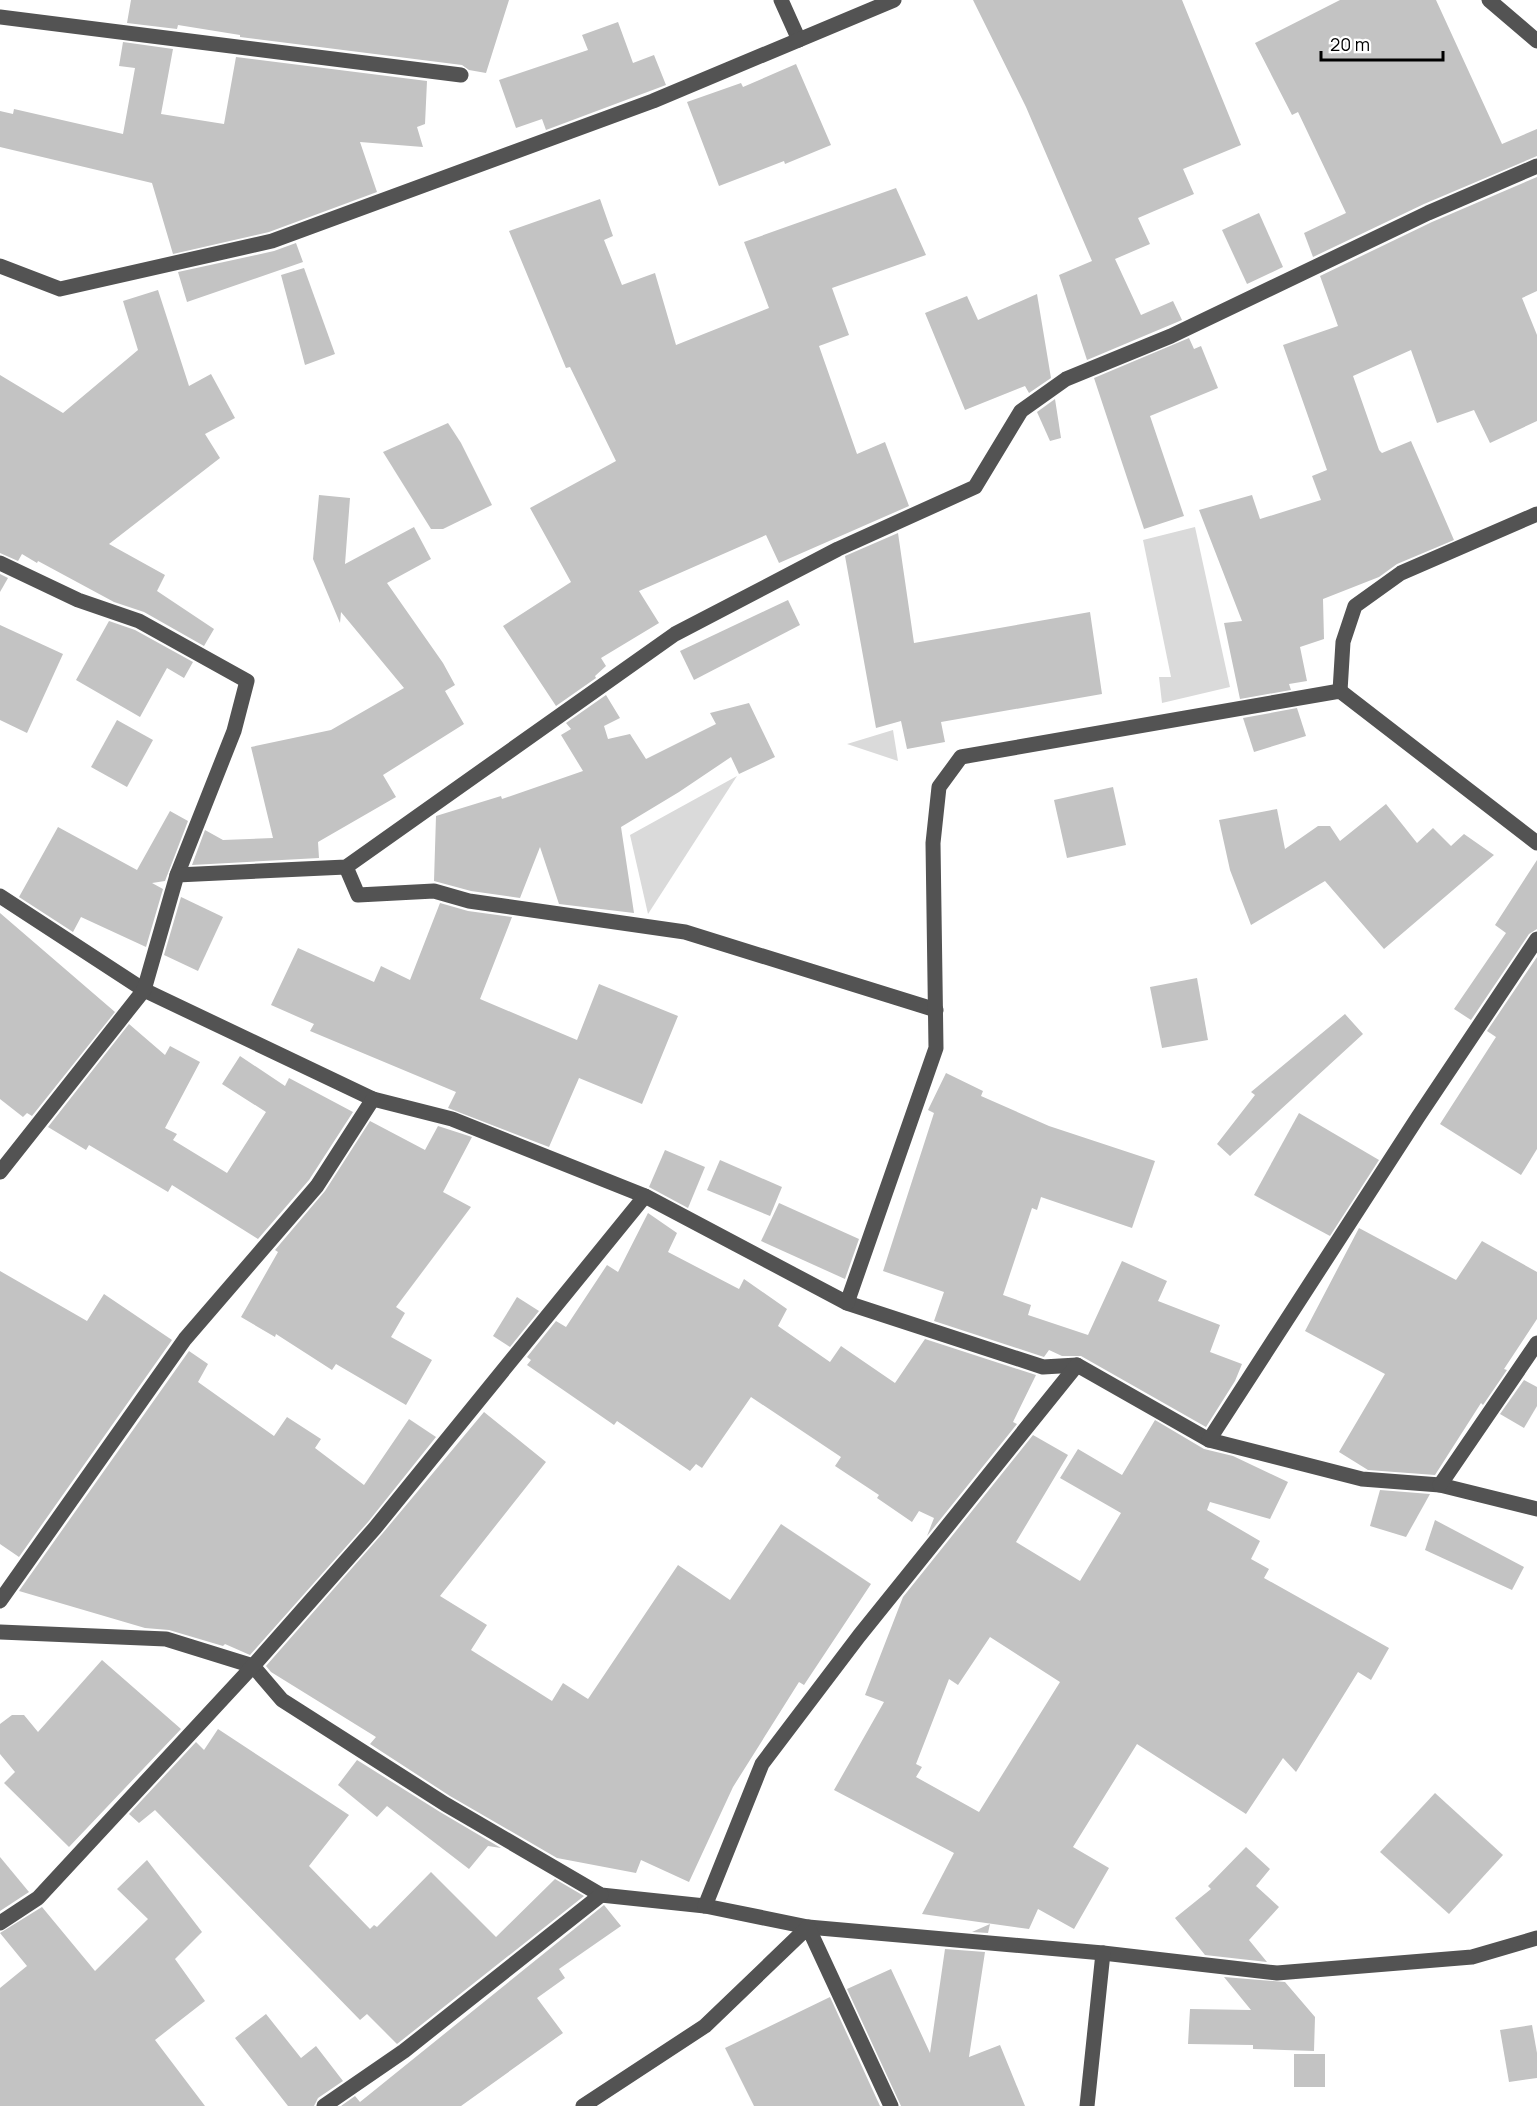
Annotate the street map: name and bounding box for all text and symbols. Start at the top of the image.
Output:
scale bar [1321,24,1442,62]
text: 20 m [1330,32,1370,56]

